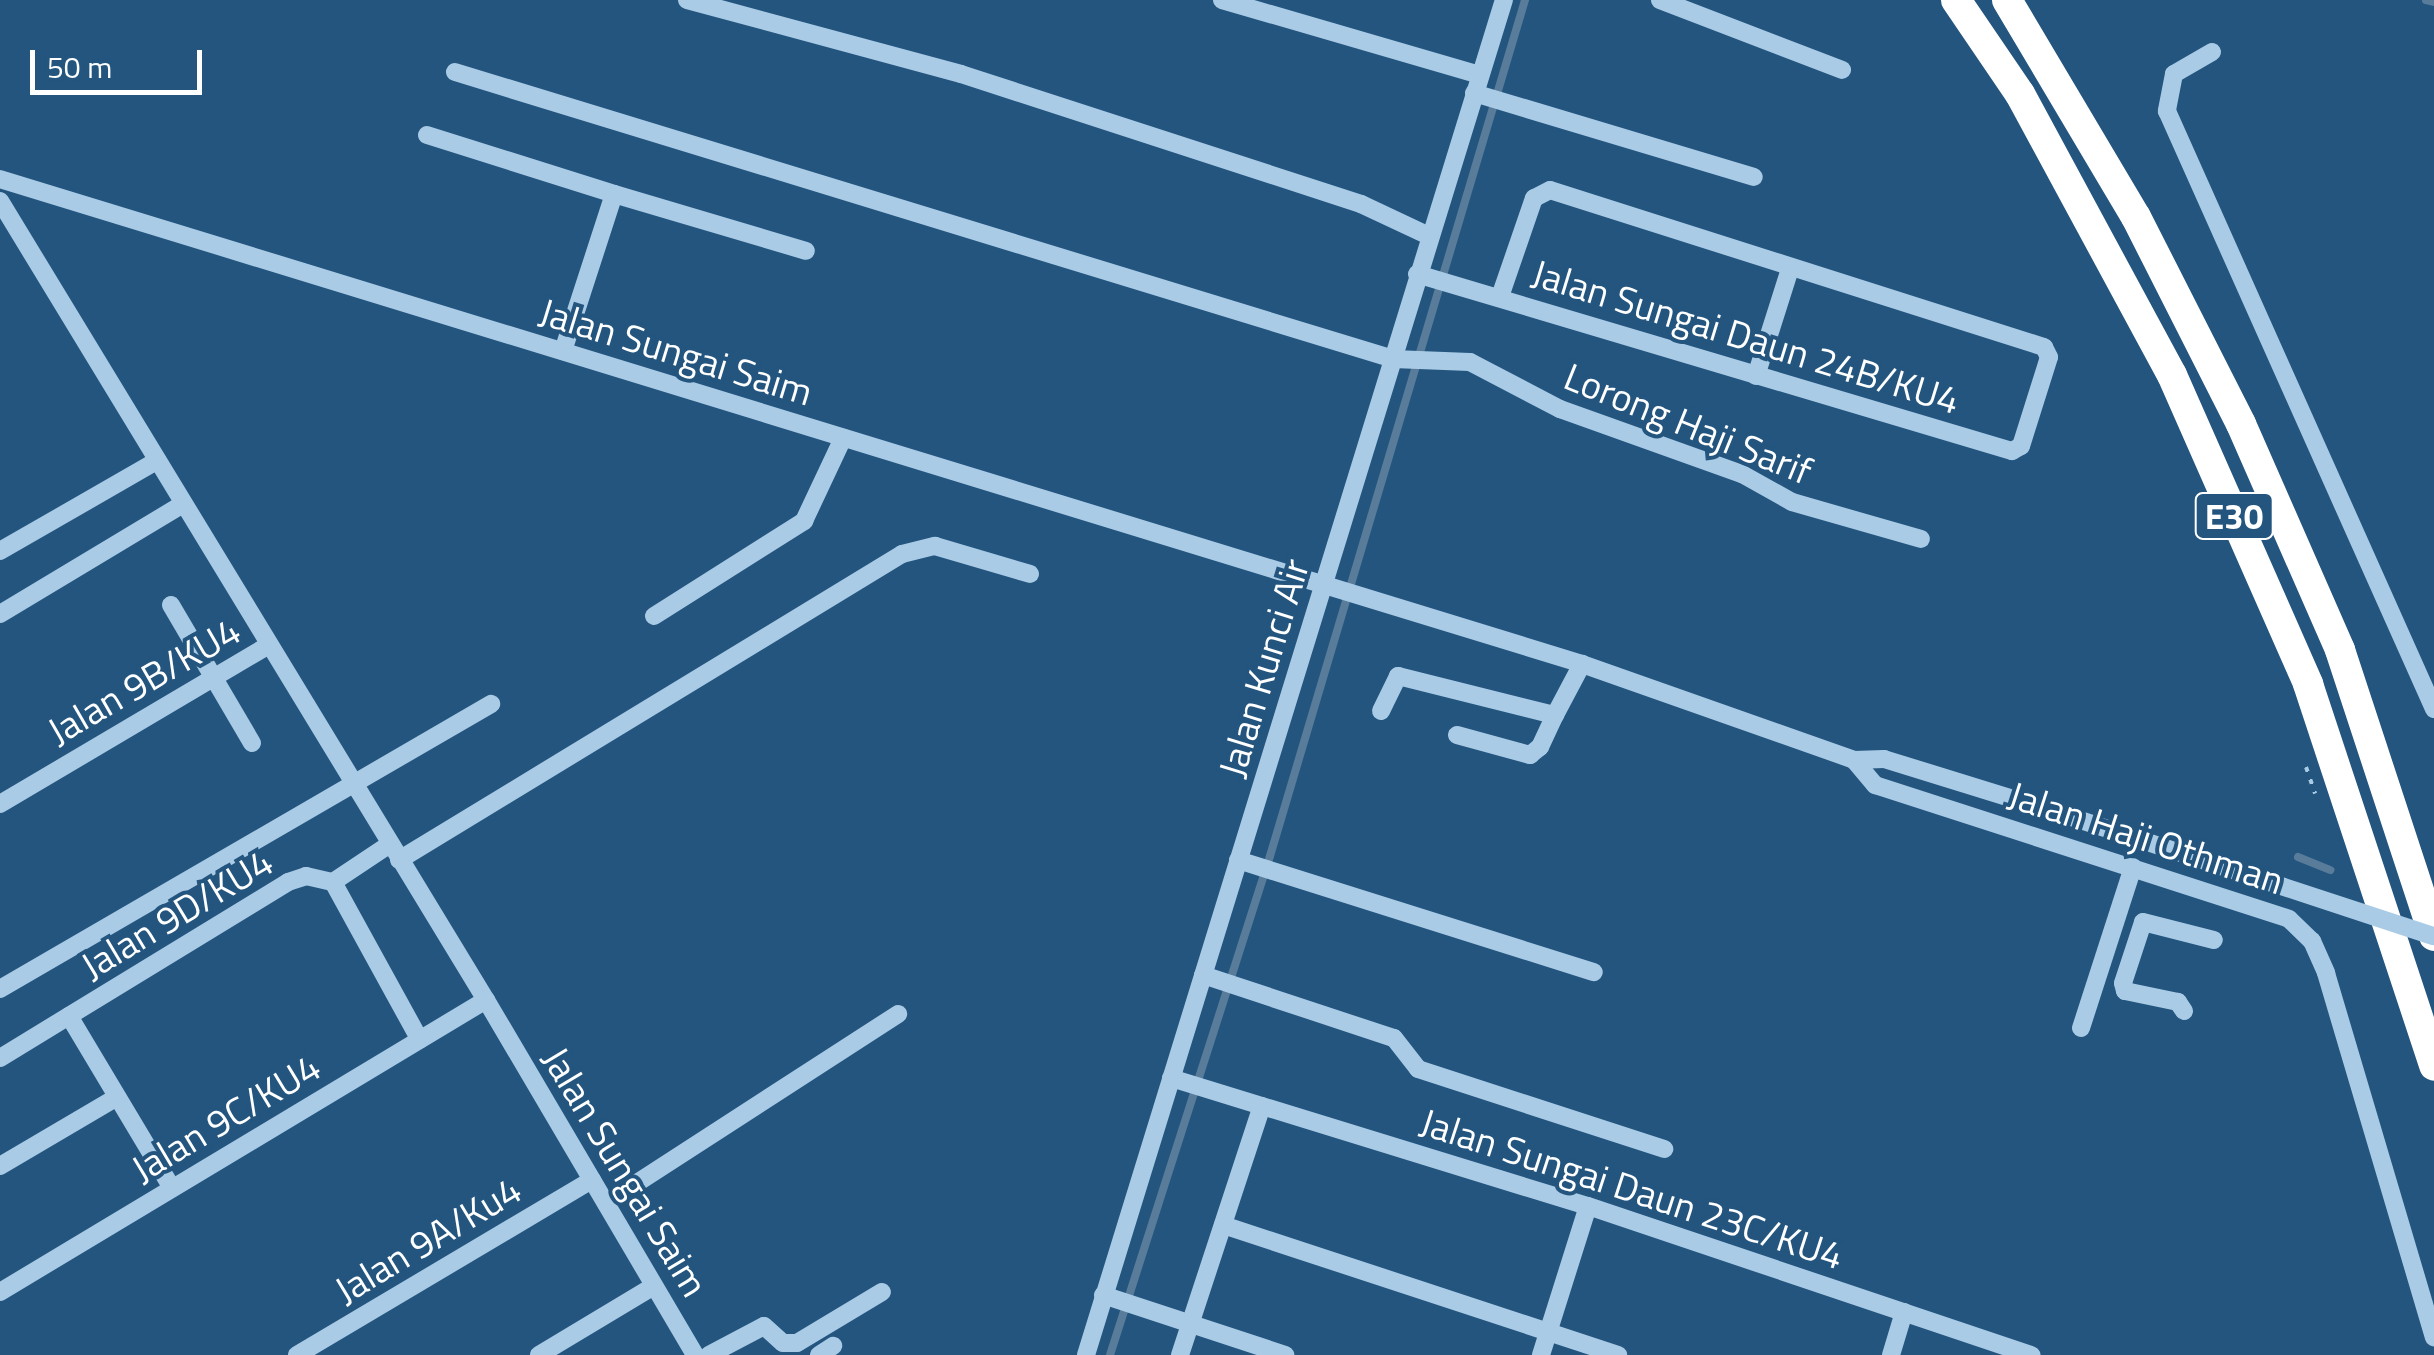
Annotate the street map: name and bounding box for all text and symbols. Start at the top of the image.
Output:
scale bar [35,30,208,92]
text: 50 m [47,44,112,90]
street label: Jalan Sungai Daun 24B/KU4 [1527,250,1965,424]
street label: Jalan Sungai Saim [534,289,818,415]
street label: Lorong Haji Sarif [1558,354,1818,494]
road number: E30 [2194,486,2274,546]
street label: Jalan Kunci Air [1209,553,1319,783]
street label: Jalan 9B/KU4 [40,608,248,754]
street label: Jalan Haji Othman [2003,772,2289,904]
street label: Jalan 9D/KU4 [73,839,281,989]
street label: Jalan Sungai Saim [533,1039,717,1305]
street label: Jalan 9C/KU4 [124,1044,328,1192]
street label: Jalan Sungai Daun 23C/KU4 [1415,1099,1849,1279]
street label: Jalan 9A/Ku4 [327,1167,529,1313]

